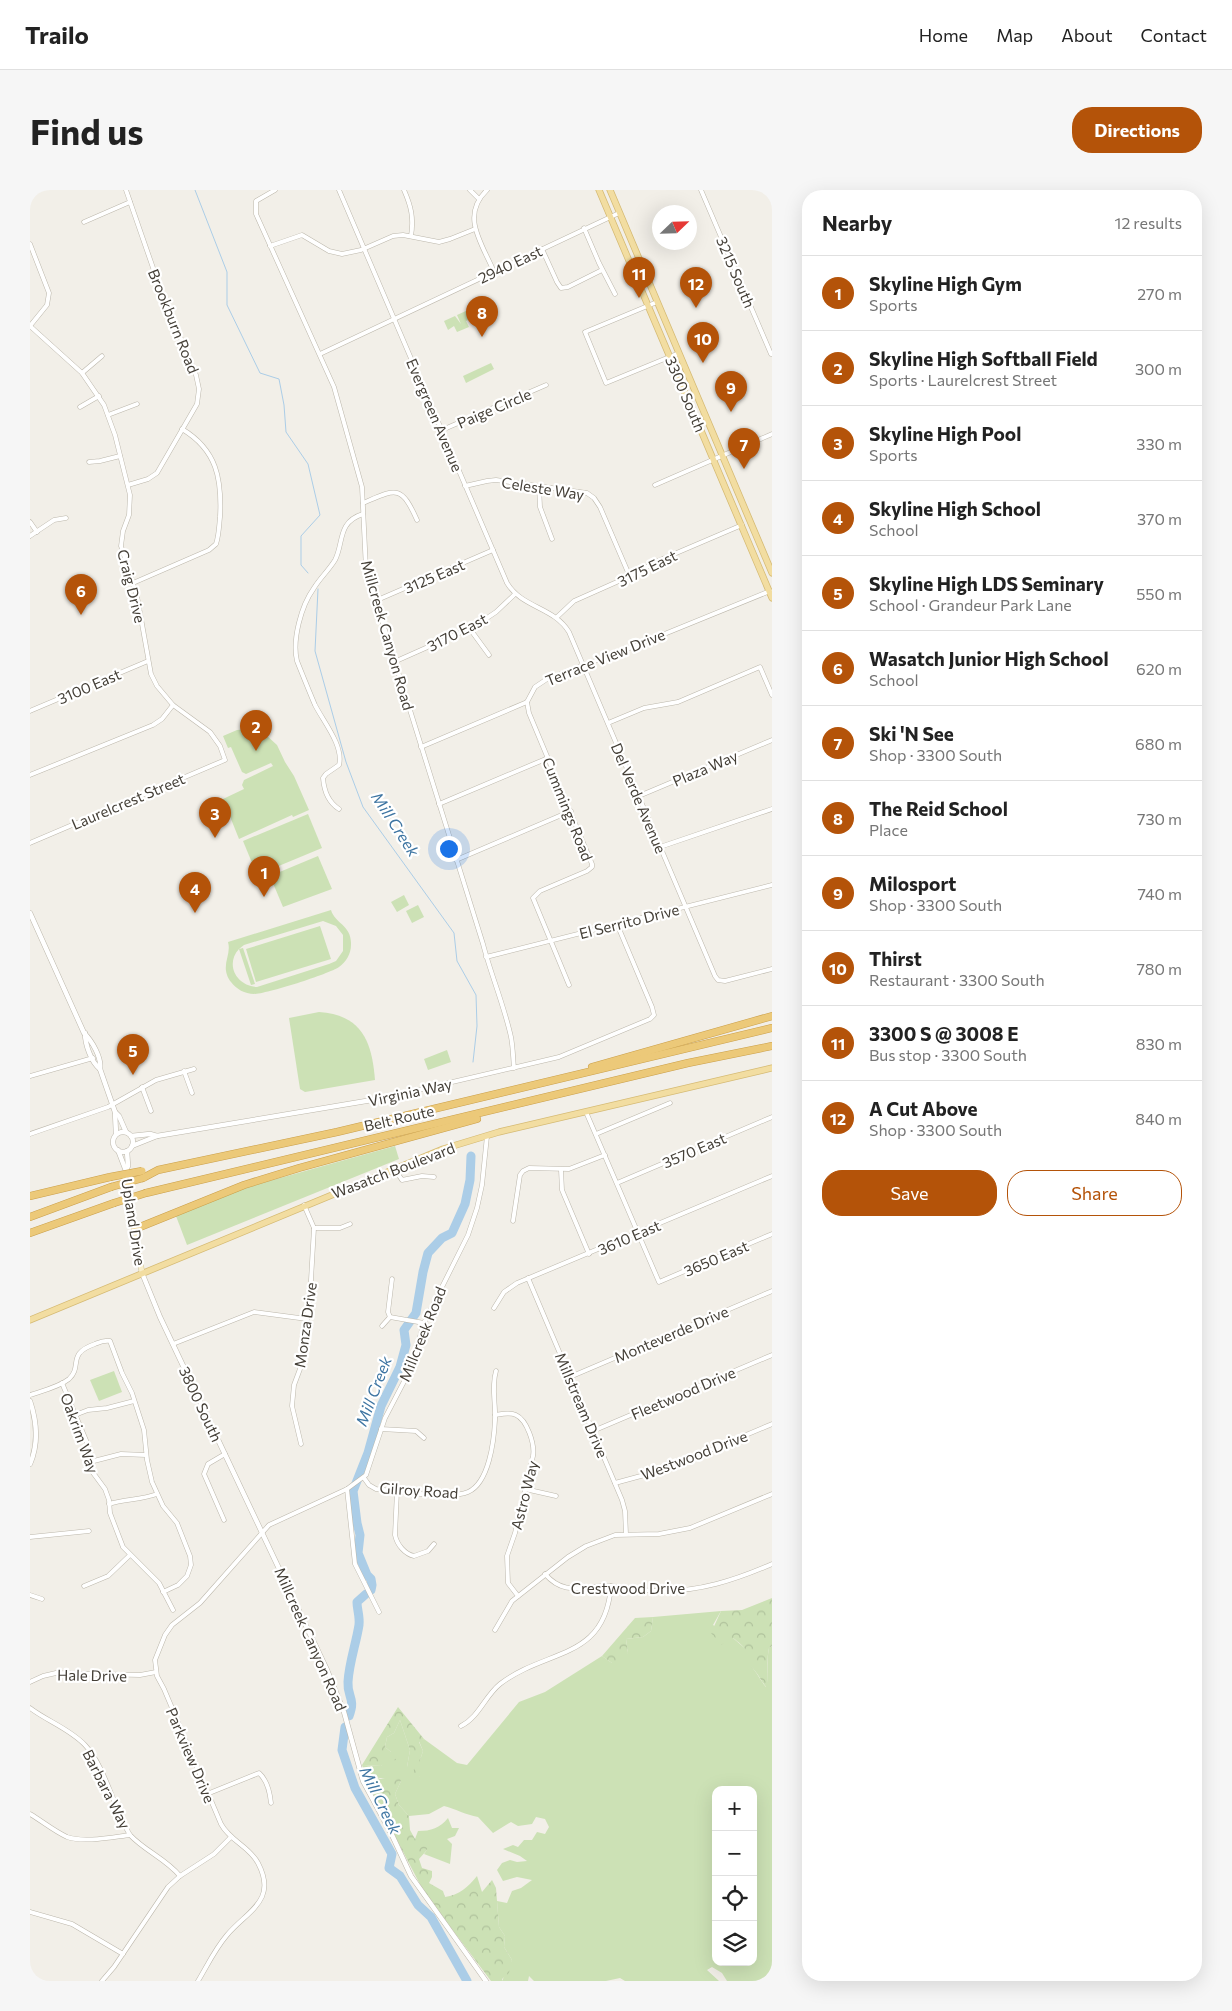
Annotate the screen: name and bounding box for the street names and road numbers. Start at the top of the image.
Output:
street label: 3215 South [713,234,759,310]
street label: 2940 East [475,241,545,287]
street label: Brookburn Road [145,266,203,376]
street label: 3300 South [662,353,710,435]
street label: Evergreen Avenue [403,356,467,474]
street label: Paige Circle [454,384,534,432]
street label: Celeste Way [500,473,586,503]
street label: 3175 East [614,546,680,590]
street label: Craig Drive [114,547,150,625]
street label: 3125 East [401,555,467,597]
street label: Millcreek Canyon Road [358,558,418,712]
street label: 3170 East [424,609,490,655]
street label: Terrace View Drive [543,625,667,689]
street label: 3100 East [55,665,123,707]
street label: Del Verde Avenue [608,740,670,856]
street label: Plaza Way [670,746,741,790]
street label: Cummings Road [539,755,597,863]
street label: Laurelcrest Street [69,769,187,833]
street label: El Serrito Drive [577,900,681,942]
street label: Virginia Way [366,1074,454,1110]
street label: Belt Route [362,1101,436,1135]
street label: 3570 East [659,1129,729,1171]
street label: Wasatch Boulevard [329,1138,457,1202]
street label: Upland Drive [118,1177,150,1267]
street label: 3610 East [595,1216,663,1258]
street label: 3650 East [681,1236,751,1280]
street label: Monza Drive [290,1281,320,1369]
street label: Millcreek Road [395,1284,449,1384]
street label: Monteverde Drive [611,1302,731,1366]
street label: Millstream Drive [552,1350,612,1460]
street label: 3800 South [176,1363,226,1445]
street label: Fleetwood Drive [628,1363,738,1423]
street label: Oakrim Way [57,1390,103,1476]
street label: Westwood Drive [638,1426,750,1484]
street label: Astro Way [507,1458,541,1532]
street label: Gilroy Road [379,1478,459,1502]
street label: Millcreek Canyon Road [271,1564,351,1714]
street label: Crestwood Drive [571,1579,685,1597]
street label: Hale Drive [57,1665,127,1685]
street label: Parkview Drive [163,1705,219,1805]
street label: Barbara Way [79,1746,135,1832]

